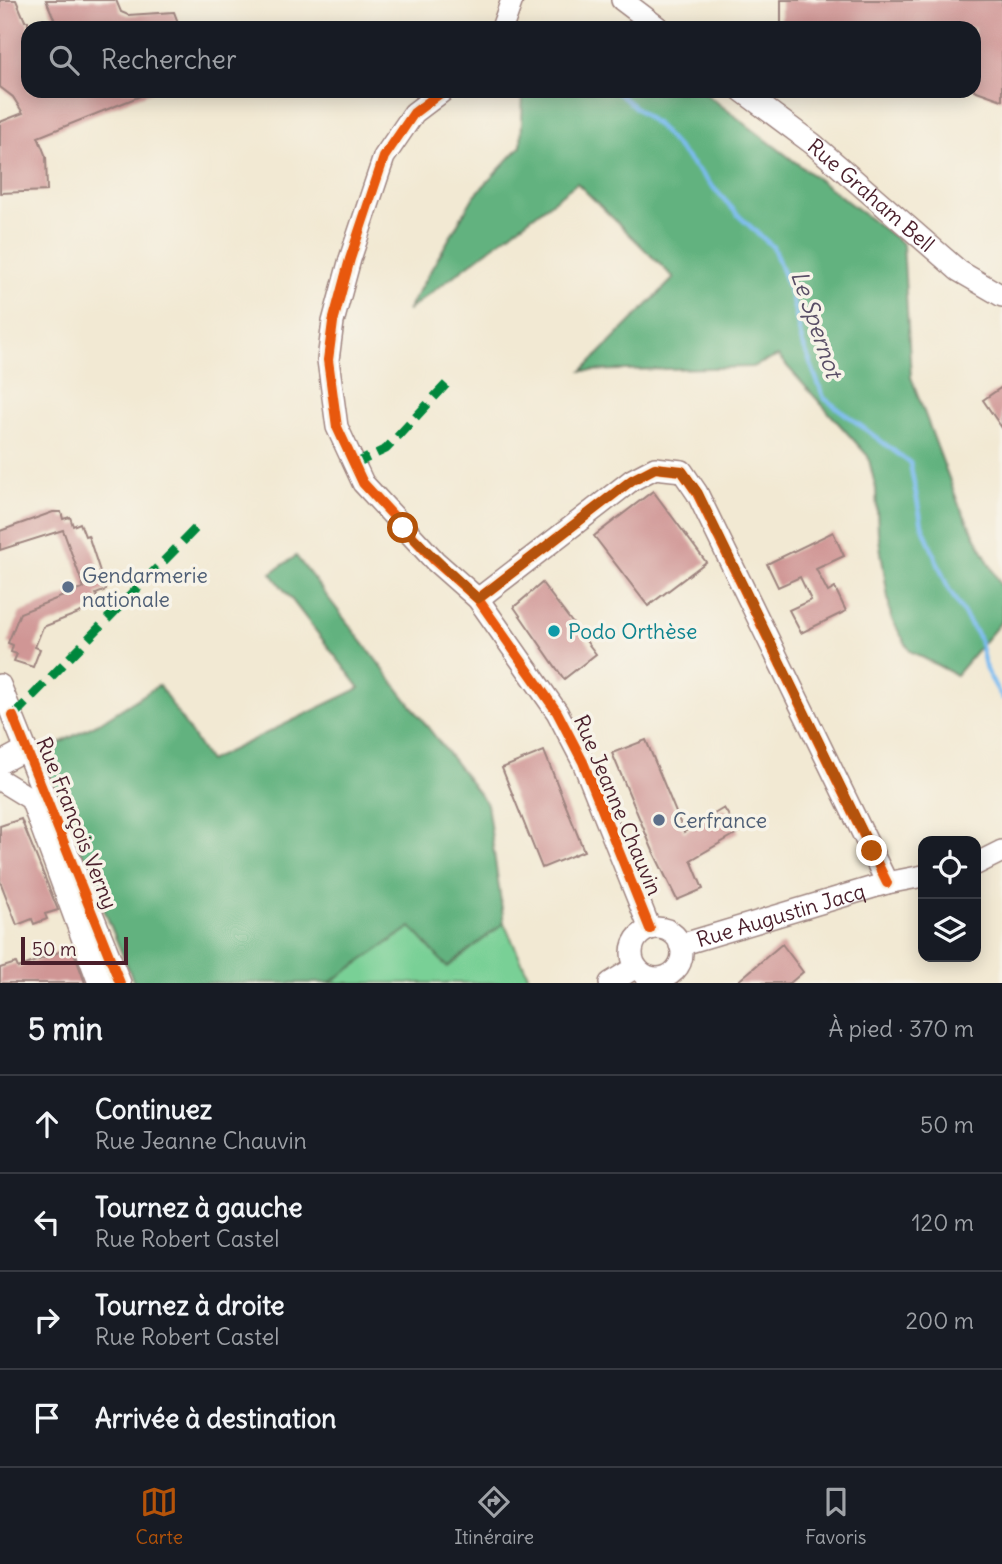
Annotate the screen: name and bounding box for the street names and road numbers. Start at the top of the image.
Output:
street label: Rue Graham Bell [802,132,940,257]
street label: Rue Jeanne Chauvin [568,711,668,899]
street label: Rue François Verny [30,733,124,913]
street label: Rue Augustin Jacq [693,877,868,953]

